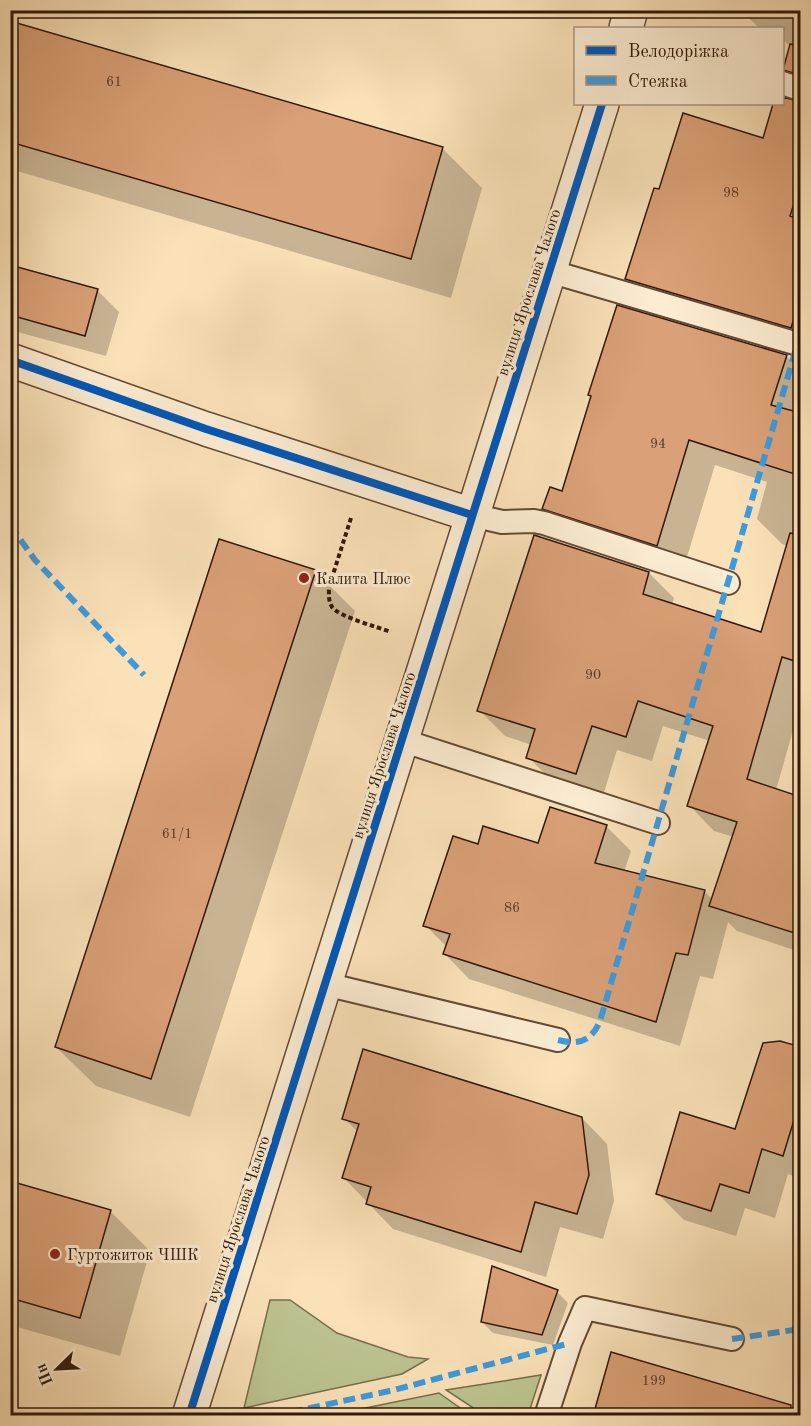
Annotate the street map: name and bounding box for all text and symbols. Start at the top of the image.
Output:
legend [574,27,784,105]
text: Велодоріжка [628,43,729,61]
text: Стежка [628,73,688,91]
house number: 61 [106,75,122,89]
house number: 98 [723,186,739,200]
street label: вулиця Ярослава Чалого [495,207,564,378]
house number: 94 [650,437,666,451]
marker: Калита Плюс [297,571,311,585]
place label: Калита Плюс [316,572,410,588]
house number: 90 [585,668,601,682]
street label: вулиця Ярослава Чалого [350,670,419,841]
house number: 61/1 [162,827,192,841]
house number: 86 [504,901,520,915]
street label: вулиця Ярослава Чалого [204,1134,273,1305]
marker: Гуртожиток ЧШК [48,1247,62,1261]
place label: Гуртожиток ЧШК [67,1248,199,1264]
north arrow [27,1339,87,1399]
text: Пн [33,1361,57,1388]
house number: 199 [642,1374,666,1388]

